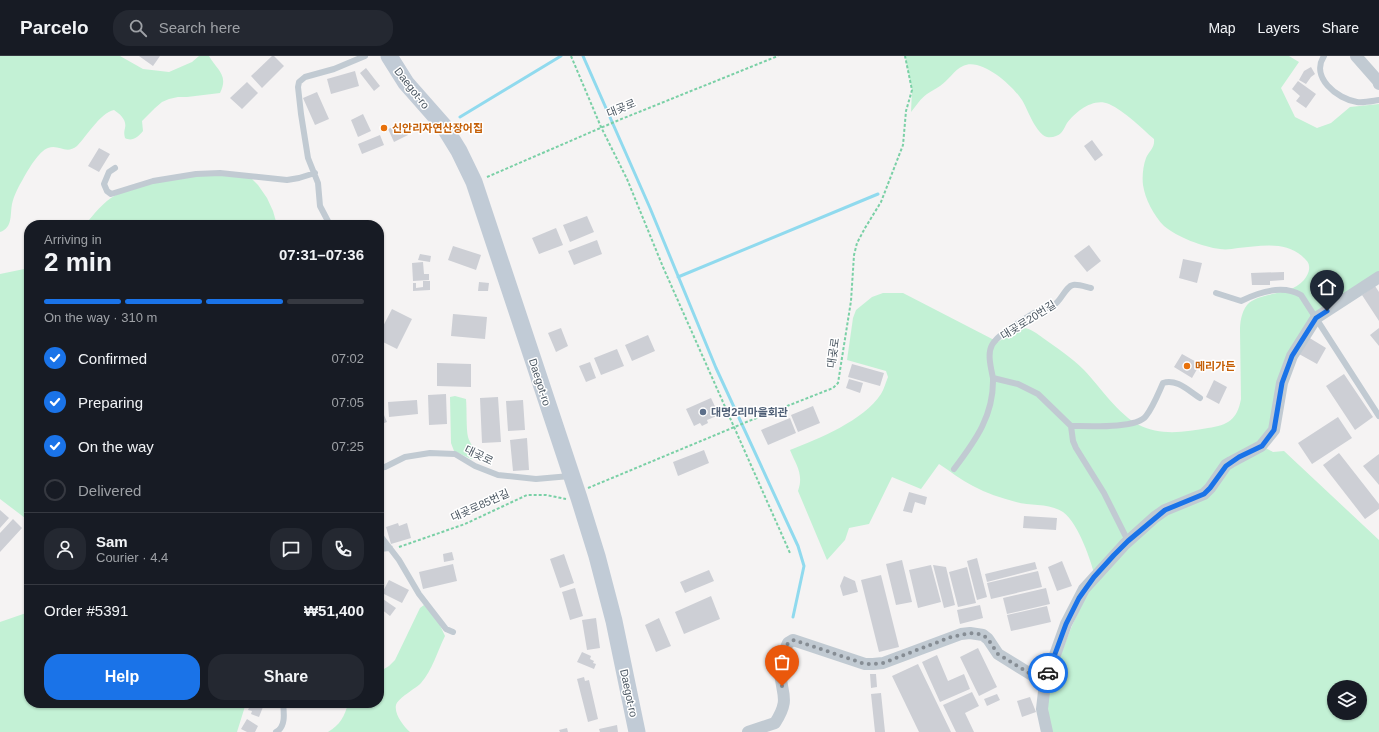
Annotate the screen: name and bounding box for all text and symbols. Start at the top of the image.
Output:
search box [113,10,393,46]
text: Parcelo [20,17,89,38]
icon: search [127,17,149,39]
text: Search here [159,19,240,36]
text: Map [1208,20,1236,36]
text: Layers [1258,20,1300,36]
text: Share [1322,20,1359,36]
street label: Daegot-ro [392,65,432,111]
street label: 대곶로 [605,97,637,119]
place label: 신안리자연산장어집 [392,122,483,134]
marker: 신안리자연산장어집 [379,123,389,133]
text: Arriving in [44,232,102,247]
text: 07:31–07:36 [279,246,364,263]
text: 2 min [44,247,112,277]
pin [1310,270,1344,311]
icon: home [1316,276,1338,298]
street label: 대곶로20번길 [998,298,1058,342]
text: On the way · 310 m [44,310,157,325]
street label: 대곶로 [825,337,841,369]
icon: check [44,347,66,369]
text: Confirmed [78,350,147,367]
text: 07:02 [331,351,364,366]
street label: Daegot-ro [527,357,553,407]
place label: 메리가든 [1195,360,1235,372]
marker: 메리가든 [1182,361,1192,371]
icon: check [44,391,66,413]
text: Preparing [78,394,143,411]
text: 07:05 [331,395,364,410]
place label: 대명2리마을회관 [711,406,788,418]
marker: 대명2리마을회관 [698,407,708,417]
icon: check [44,435,66,457]
text: On the way [78,438,154,455]
text: 07:25 [331,439,364,454]
street label: 대곶로 [463,443,495,467]
text: Delivered [78,482,141,499]
street label: 대곶로85번길 [449,487,511,523]
button: person [44,528,86,570]
button: chat [270,528,312,570]
button: phone [322,528,364,570]
text: Sam [96,533,128,550]
text: Courier · 4.4 [96,550,168,565]
text: Order #5391 [44,602,128,619]
text: ₩51,400 [304,602,364,619]
pin [765,645,799,686]
icon: bag [771,651,793,673]
courier [1028,653,1068,693]
button: Help [44,654,200,700]
button: Share [208,654,364,700]
icon: car [1037,662,1059,684]
street label: Daegot-ro [618,668,640,718]
map controls [1327,680,1367,720]
button: layers [1327,680,1367,720]

